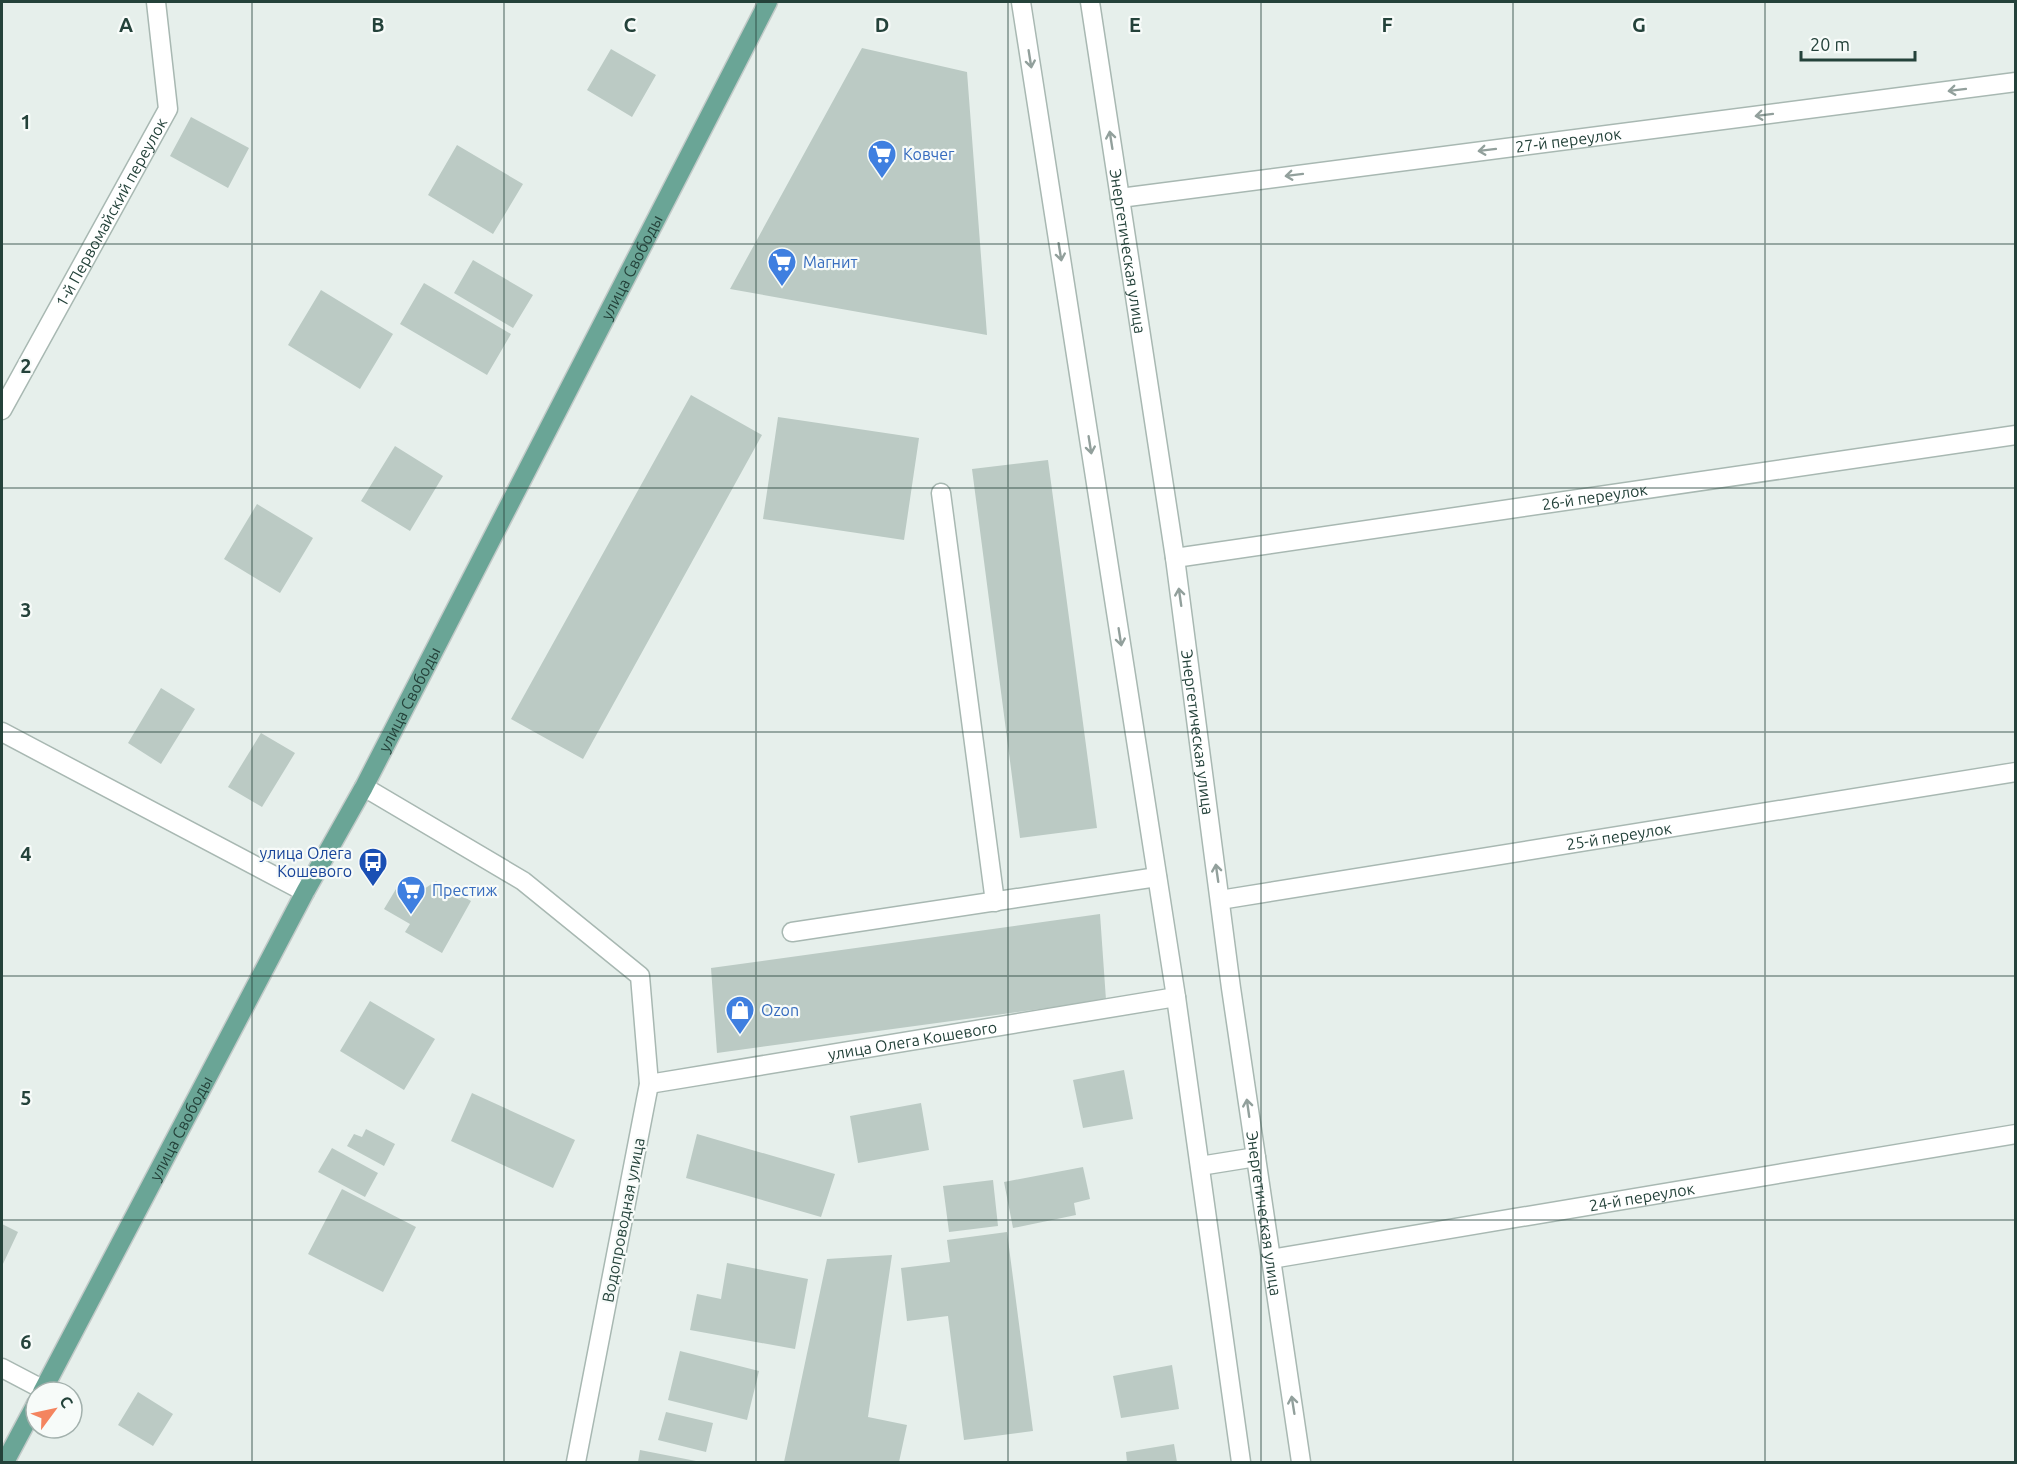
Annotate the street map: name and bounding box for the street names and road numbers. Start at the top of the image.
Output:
street label: 1-й Первомайский переулок [52,115,170,310]
street label: 27-й переулок [1514,124,1622,156]
street label: Энергетическая улица [1107,167,1150,335]
street label: улица Свободы [597,212,666,323]
street label: 26-й переулок [1541,480,1649,513]
street label: улица Свободы [375,644,444,755]
street label: Энергетическая улица [1178,648,1217,816]
street label: 25-й переулок [1565,819,1673,853]
street label: улица Олега Кошевого [827,1018,998,1063]
street label: улица Свободы [146,1073,216,1184]
street label: Энергетическая улица [1243,1130,1285,1297]
street label: Водопроводная улица [598,1136,648,1304]
street label: 24-й переулок [1588,1179,1696,1214]

